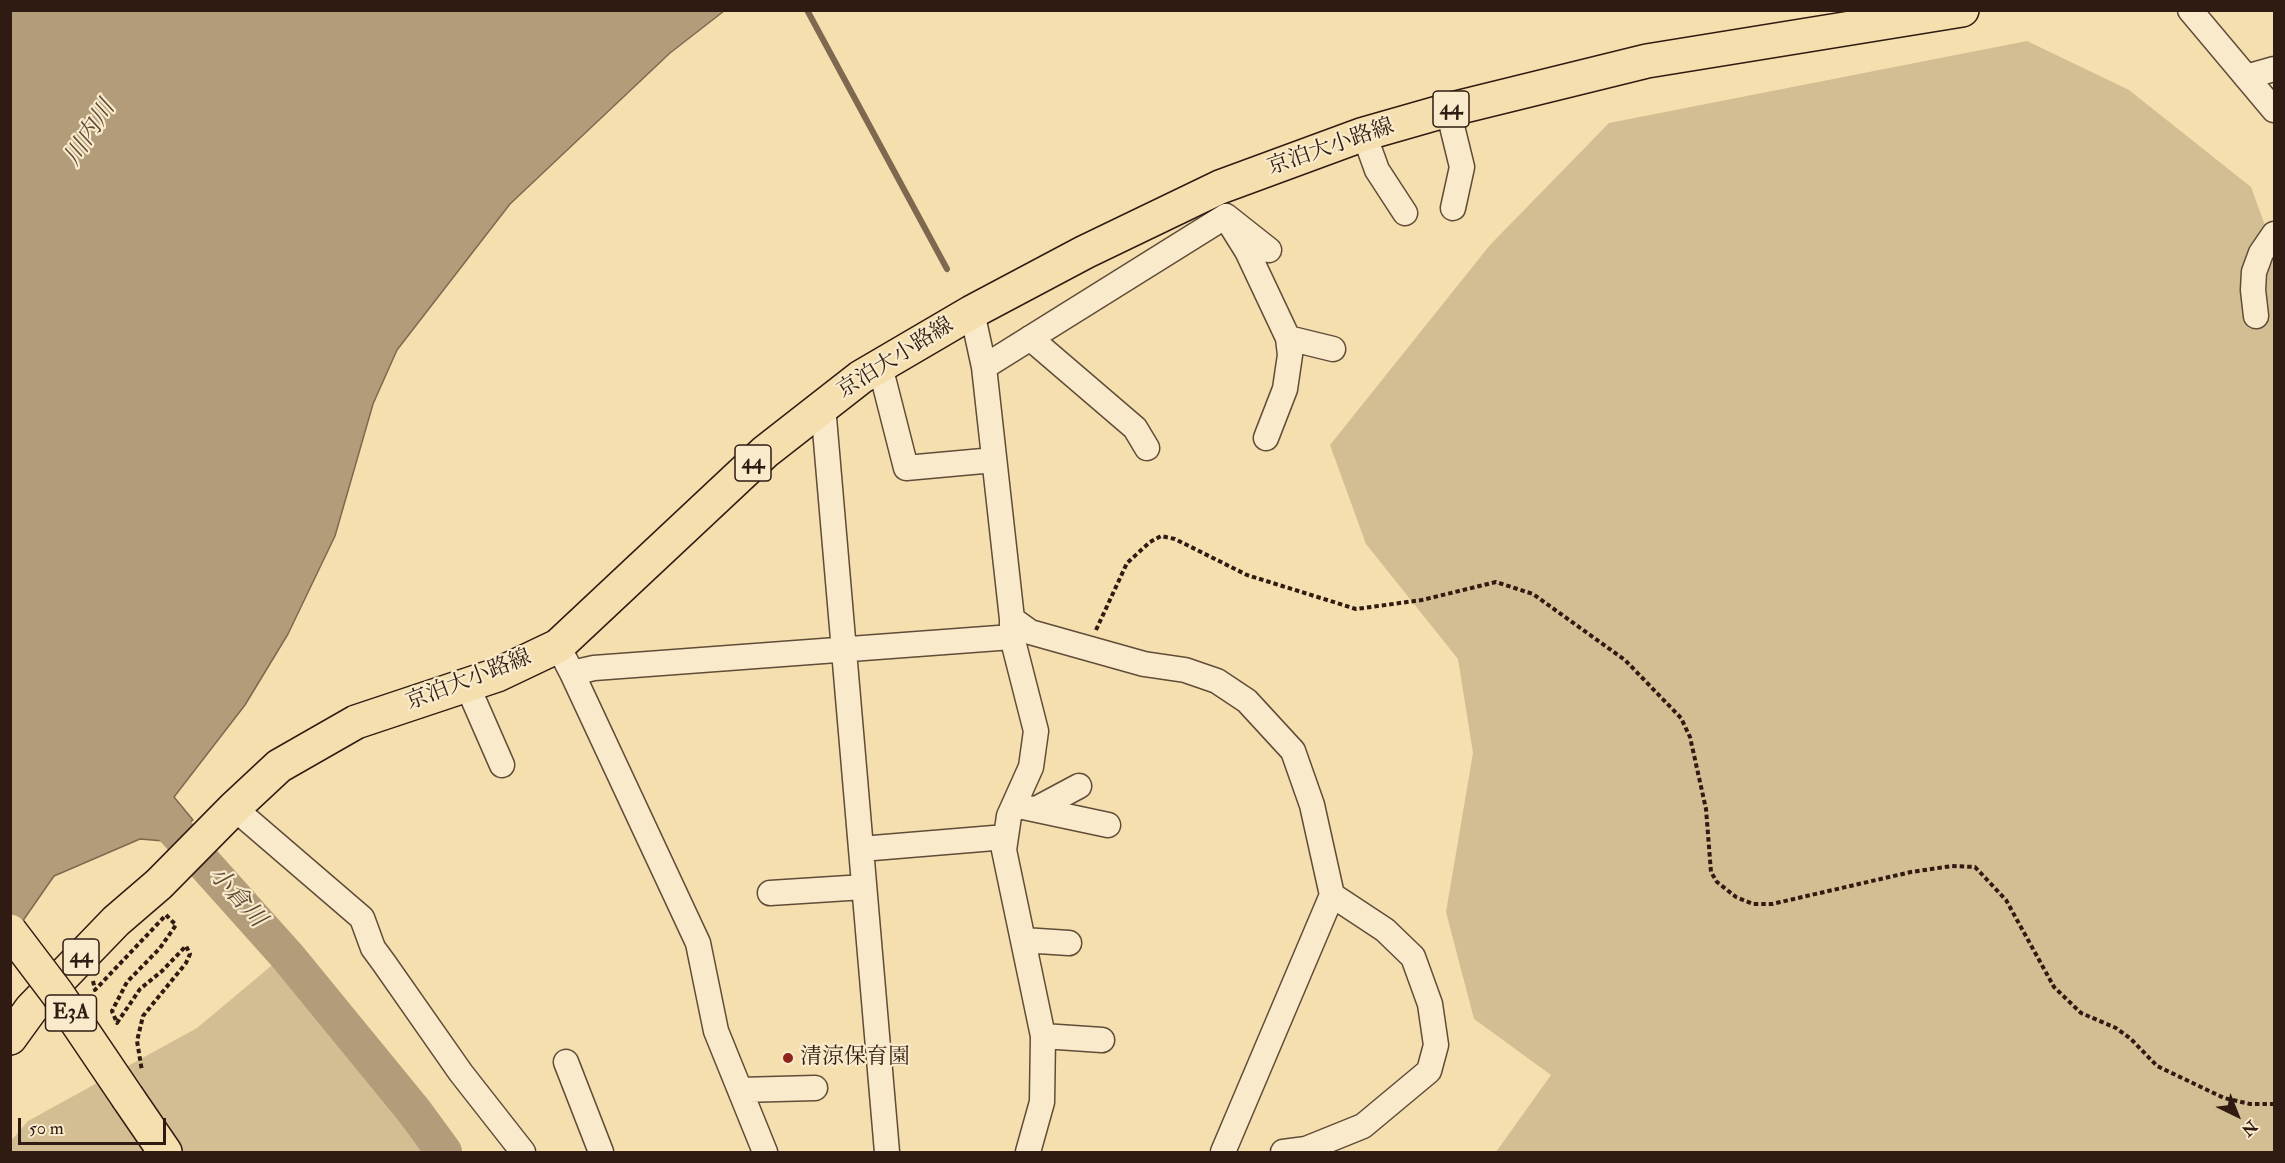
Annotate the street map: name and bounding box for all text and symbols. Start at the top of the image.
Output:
road number: 44 [1433,91,1469,127]
water label: 川内川 [59,96,123,172]
street label: 京泊大小路線 [1264,114,1398,182]
street label: 京泊大小路線 [833,313,959,405]
road number: 44 [735,445,771,481]
street label: 京泊大小路線 [403,645,535,717]
water label: 小倉川 [201,862,271,934]
road number: 44 [63,939,99,975]
road number: E3A [46,995,97,1031]
place label: 清涼保育園 [800,1045,910,1071]
marker: 清涼保育園 [781,1051,795,1065]
north arrow [2207,1085,2267,1145]
scale bar [21,1106,170,1144]
text: N [2237,1116,2261,1140]
text: 50 m [29,1117,64,1140]

